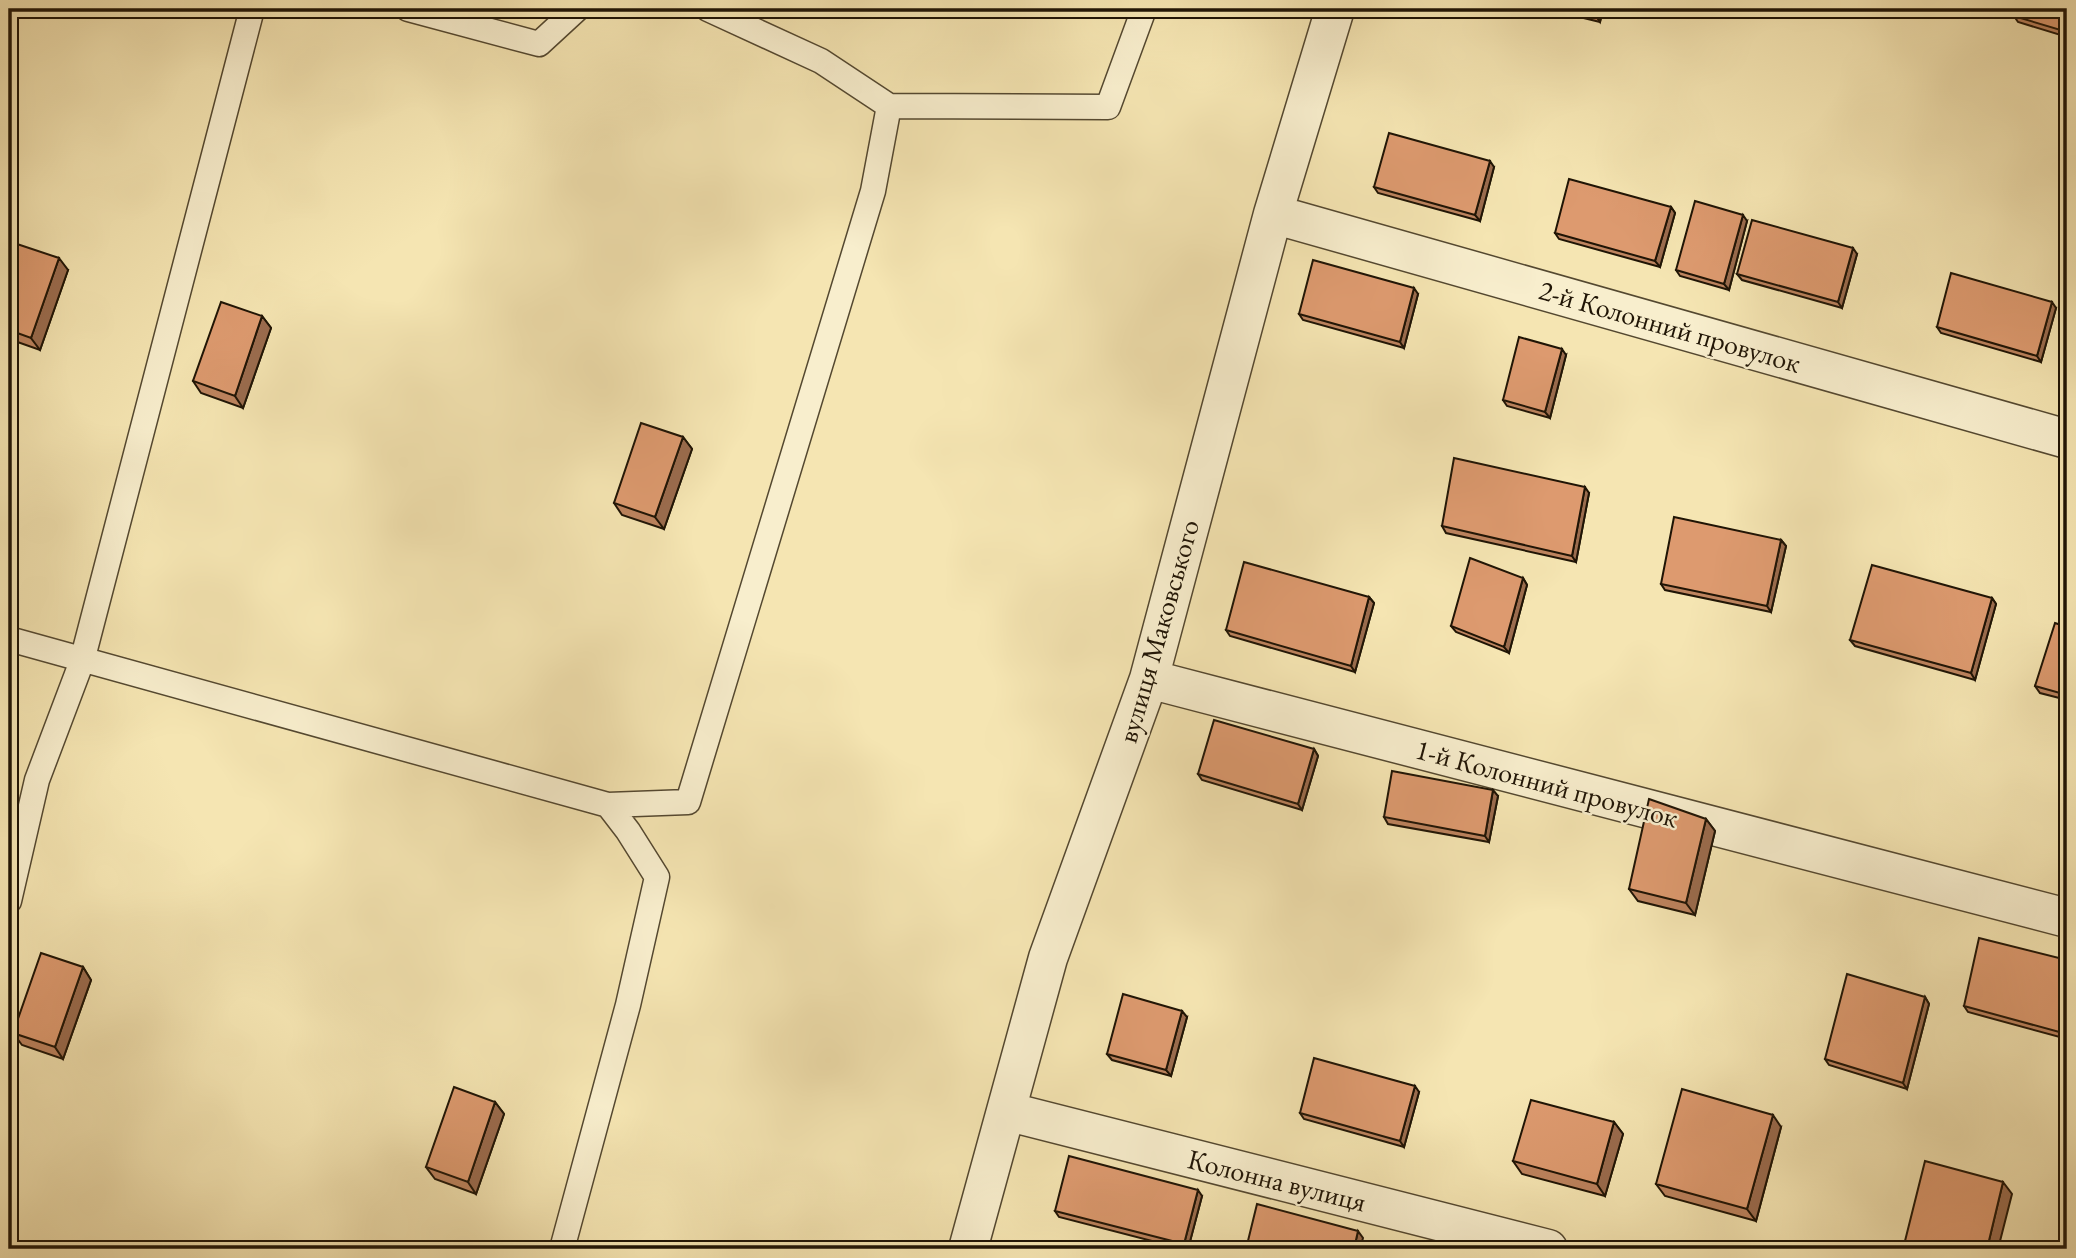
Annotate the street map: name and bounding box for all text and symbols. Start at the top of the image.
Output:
street label: 2-й Колонний провулок [1535,271,1805,381]
street label: вулиця Маковського [1109,515,1207,747]
street label: 1-й Колонний провулок [1412,731,1682,835]
street label: Колонна вулиця [1184,1140,1370,1220]

